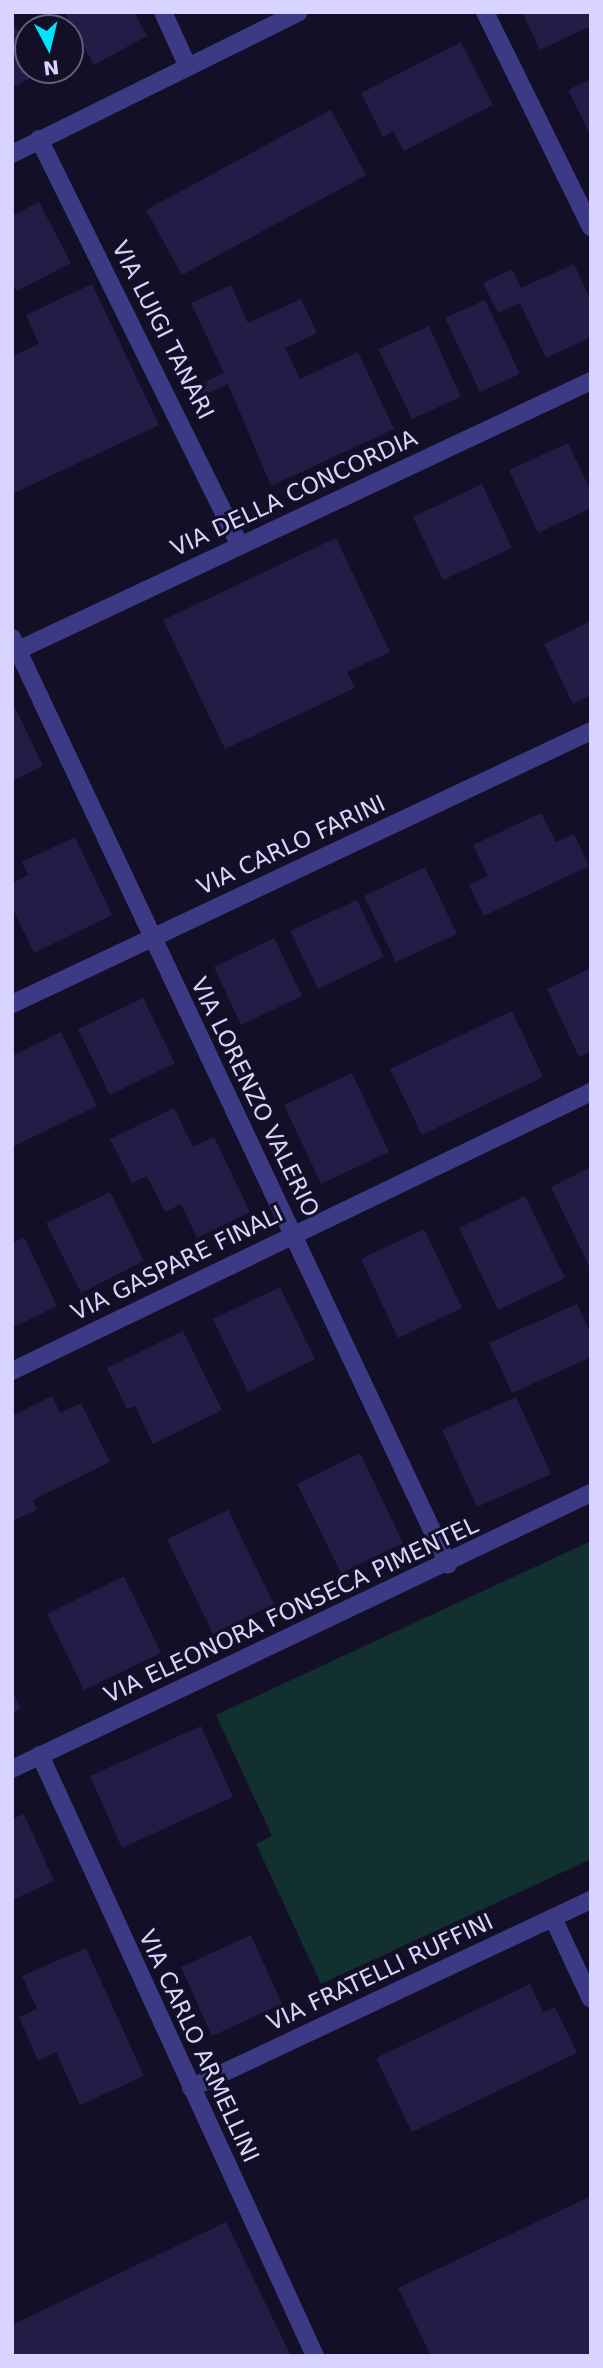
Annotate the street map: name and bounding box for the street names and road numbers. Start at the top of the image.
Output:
street label: VIA LUIGI TANARI [106,236,220,424]
street label: VIA DELLA CONCORDIA [166,424,422,562]
street label: VIA CARLO FARINI [193,789,389,901]
street label: VIA LORENZO VALERIO [185,973,325,1221]
street label: VIA GASPARE FINALI [67,1200,287,1326]
street label: VIA ELEONORA FONSECA PIMENTEL [100,1511,482,1709]
street label: VIA FRATELLI RUFFINI [263,1907,497,2037]
street label: VIA CARLO ARMELLINI [133,1925,265,2167]

